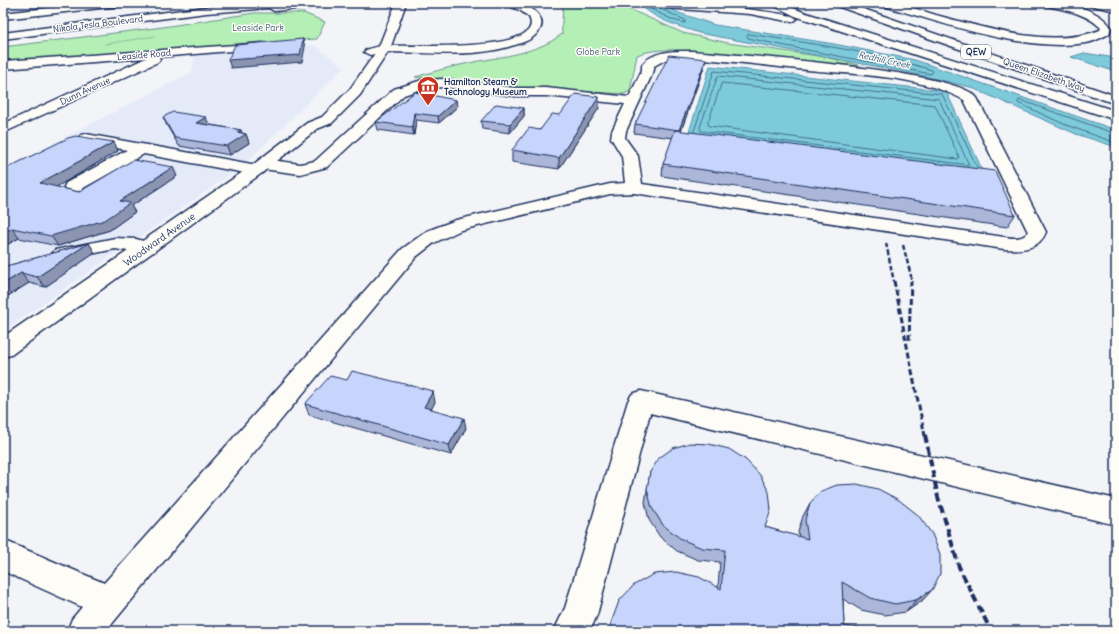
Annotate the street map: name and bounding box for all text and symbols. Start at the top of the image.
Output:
street label: Nikola Tesla Boulevard [52,13,144,34]
park label: Leaside Park [232,22,284,33]
road number: QEW [961,45,991,59]
park label: Globe Park [576,46,620,57]
street label: Leaside Road [117,47,171,62]
water label: Redhill Creek [857,49,912,71]
street label: Queen Elizabeth Way [1002,55,1087,94]
street label: Dunn Avenue [58,74,112,107]
museum icon: Hamilton Steam & Technology Museum [415,74,441,107]
place label: Hamilton Steam & Technology Museum [444,76,527,98]
street label: Woodward Avenue [121,210,198,269]

